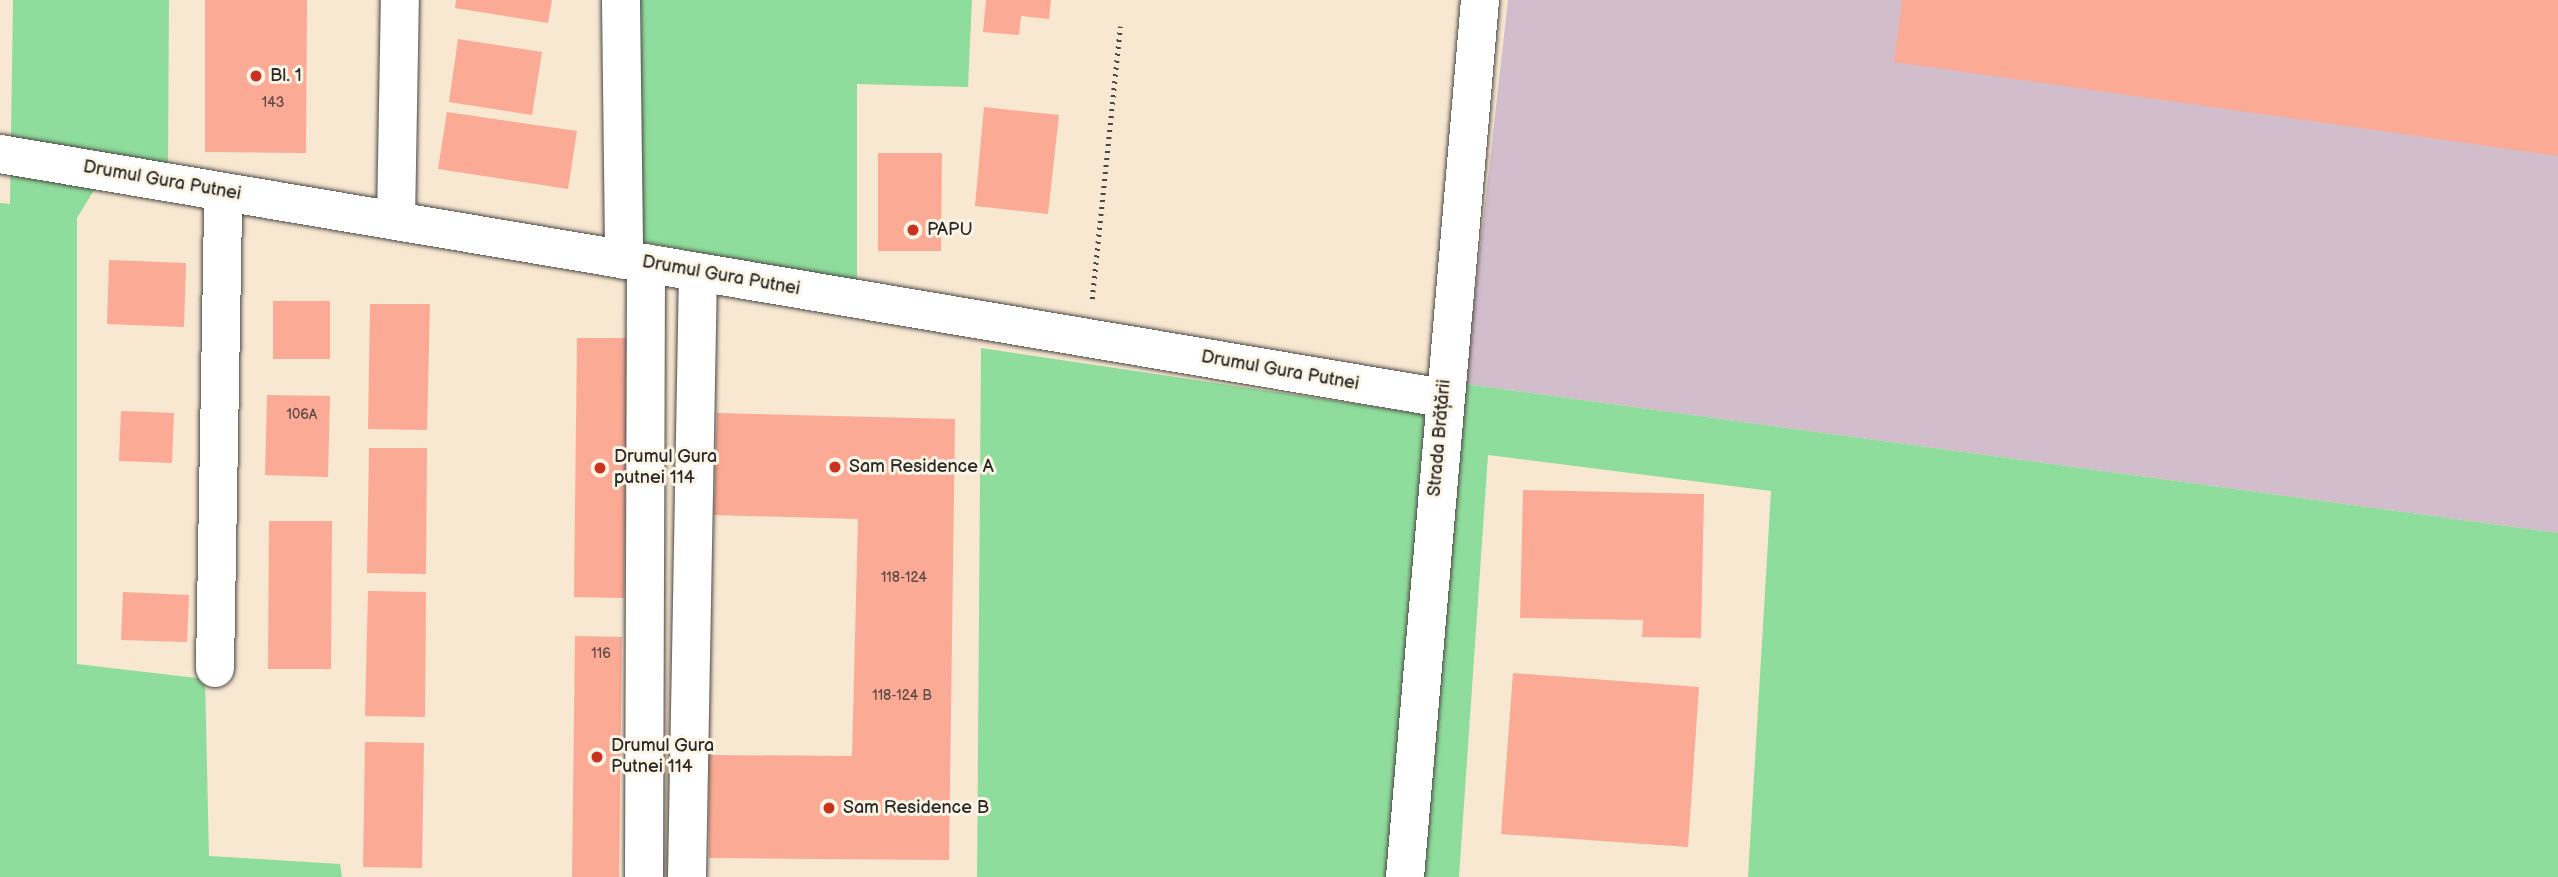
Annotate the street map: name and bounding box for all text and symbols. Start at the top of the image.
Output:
place label: Bl. 1 [270,65,302,87]
marker: Bl. 1 [248,68,264,84]
house number: 143 [262,95,284,111]
street label: Drumul Gura Putnei [81,156,243,206]
place label: PAPU [927,219,973,241]
marker: PAPU [905,222,921,238]
street label: Drumul Gura Putnei [640,251,802,301]
street label: Drumul Gura Putnei [1199,346,1361,396]
street label: Strada Brățării [1424,379,1456,497]
house number: 106A [287,407,317,423]
place label: Drumul Gura putnei 114 [614,447,717,490]
place label: Sam Residence A [849,456,994,478]
marker: Sam Residence A [827,459,843,475]
marker: Drumul Gura putnei 114 [592,460,608,476]
house number: 118-124 [881,570,927,586]
house number: 116 [591,646,611,662]
house number: 118-124 B [872,688,932,704]
place label: Drumul Gura Putnei 114 [611,736,714,778]
marker: Drumul Gura Putnei 114 [589,749,605,765]
place label: Sam Residence B [843,797,989,819]
marker: Sam Residence B [821,800,837,816]

